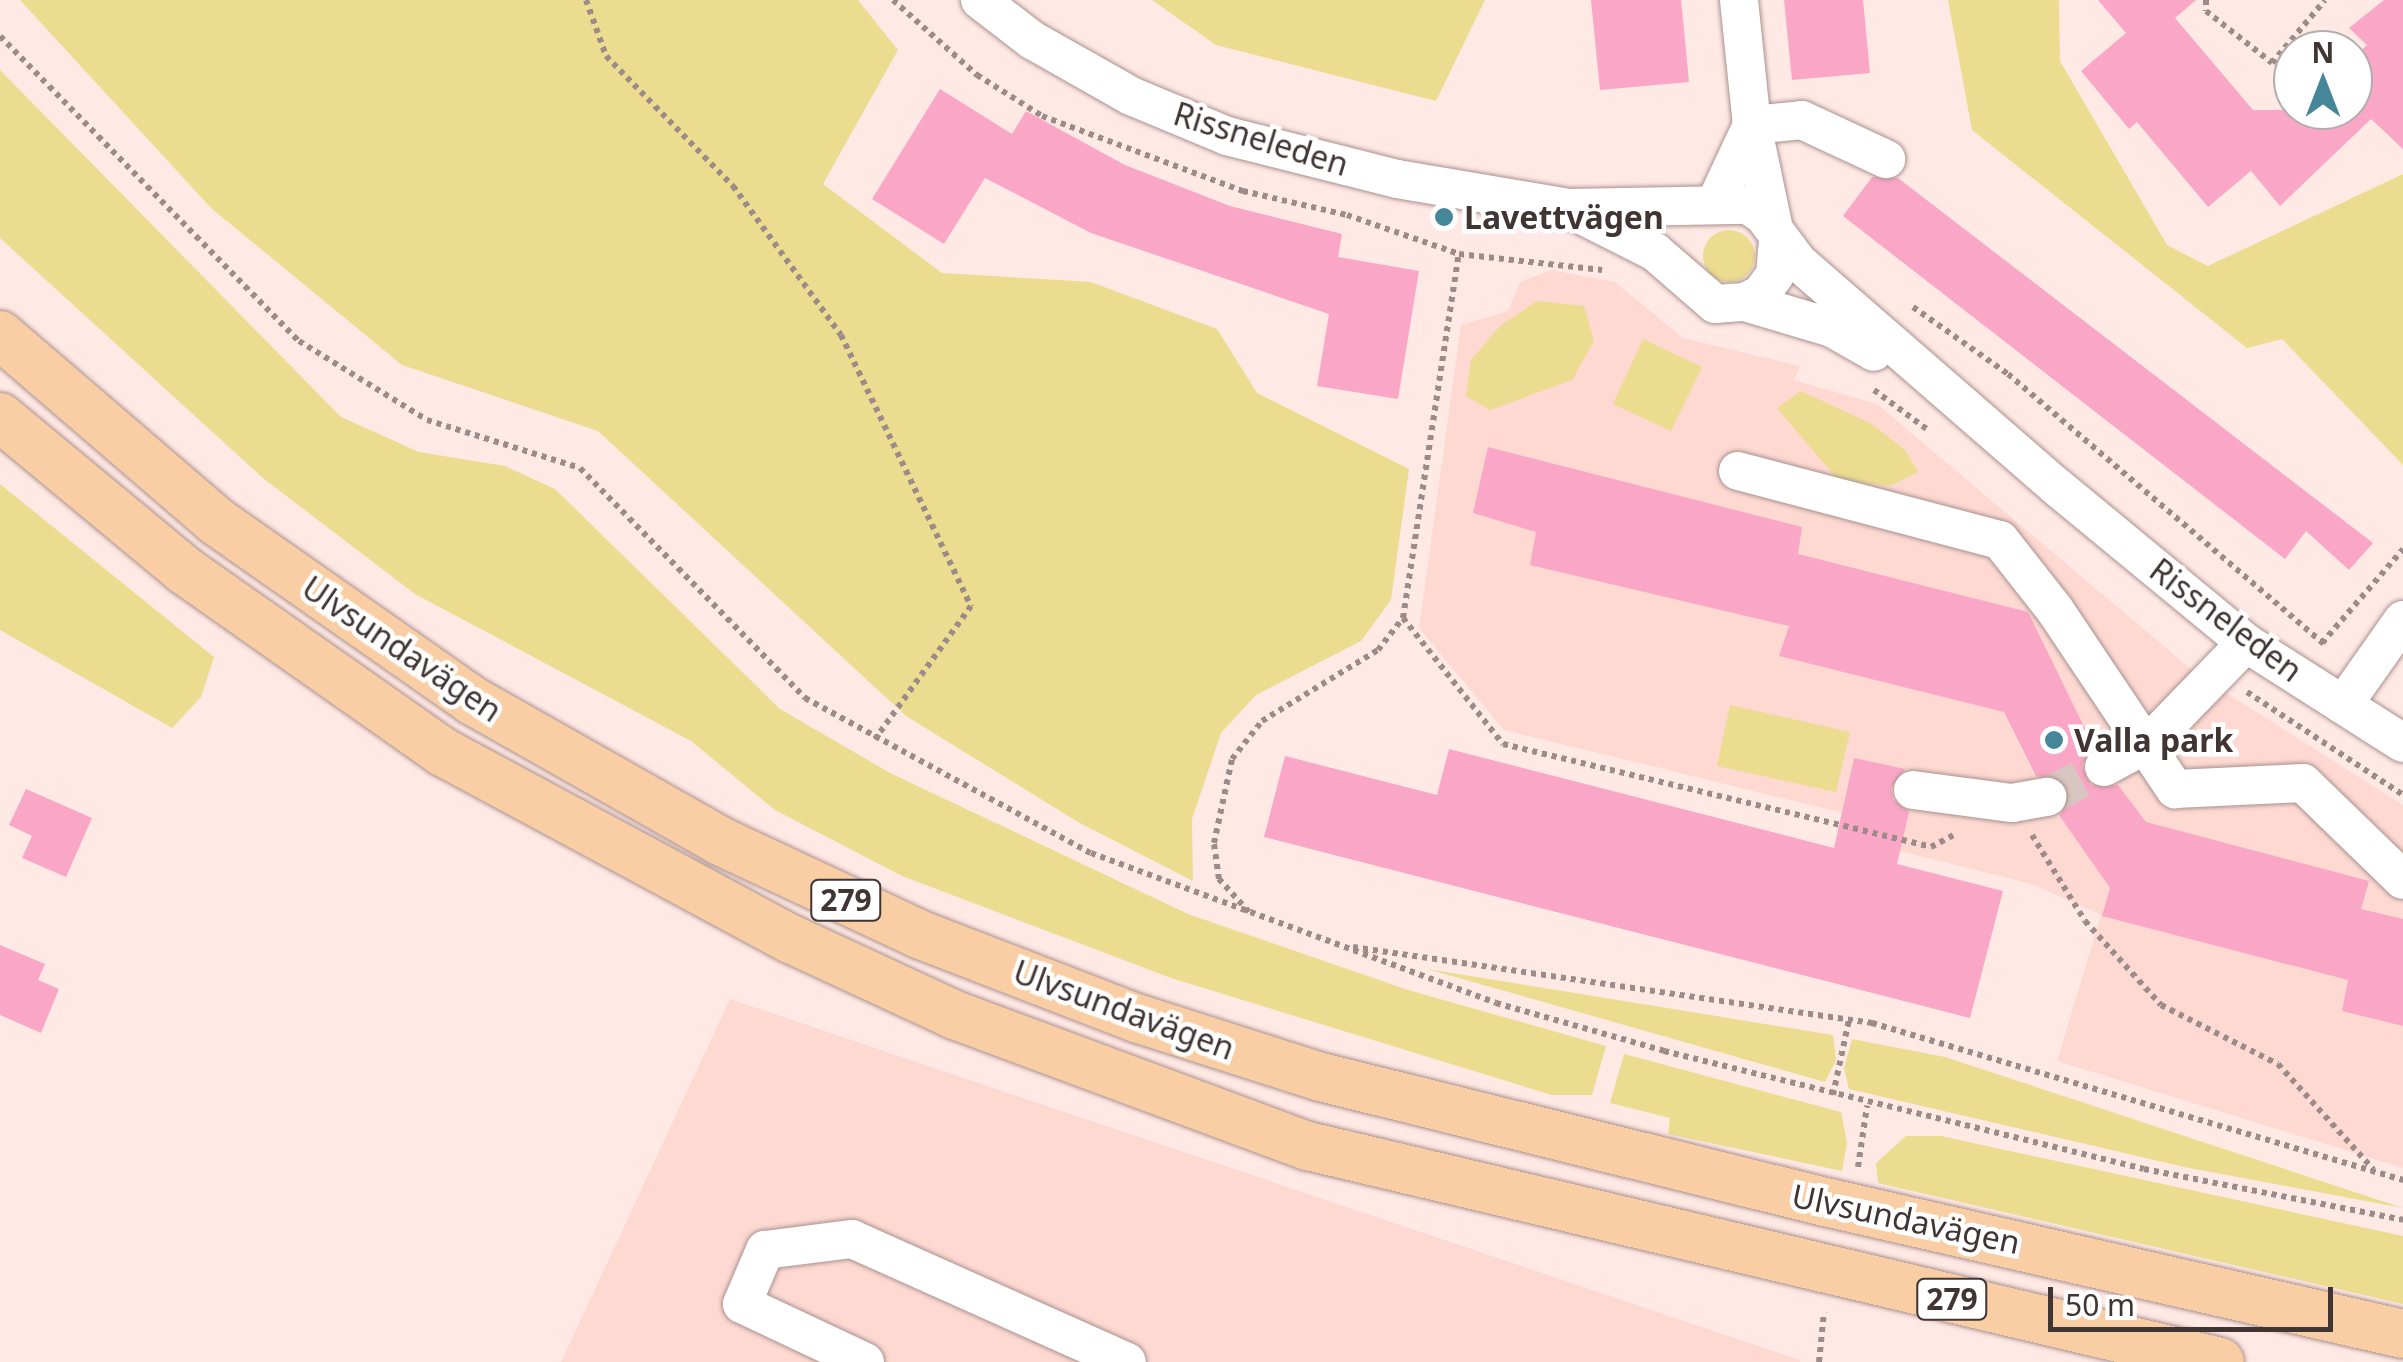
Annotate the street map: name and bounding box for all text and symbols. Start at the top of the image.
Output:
north arrow [2273,30,2373,130]
text: N [2312,33,2334,71]
street label: Rissneleden [1169,94,1353,184]
place label: Lavettvägen [1464,198,1664,236]
marker: Lavettvägen [1433,206,1455,228]
street label: Rissneleden [2142,550,2310,690]
street label: Ulvsundavägen [295,568,509,730]
place label: Valla park [2074,721,2233,759]
marker: Valla park [2043,729,2065,751]
road number: 279 [808,875,884,925]
street label: Ulvsundavägen [1008,952,1240,1068]
street label: Ulvsundavägen [1788,1176,2024,1262]
scale bar [2053,1267,2338,1329]
road number: 279 [1914,1274,1990,1324]
text: 50 m [2065,1284,2135,1325]

